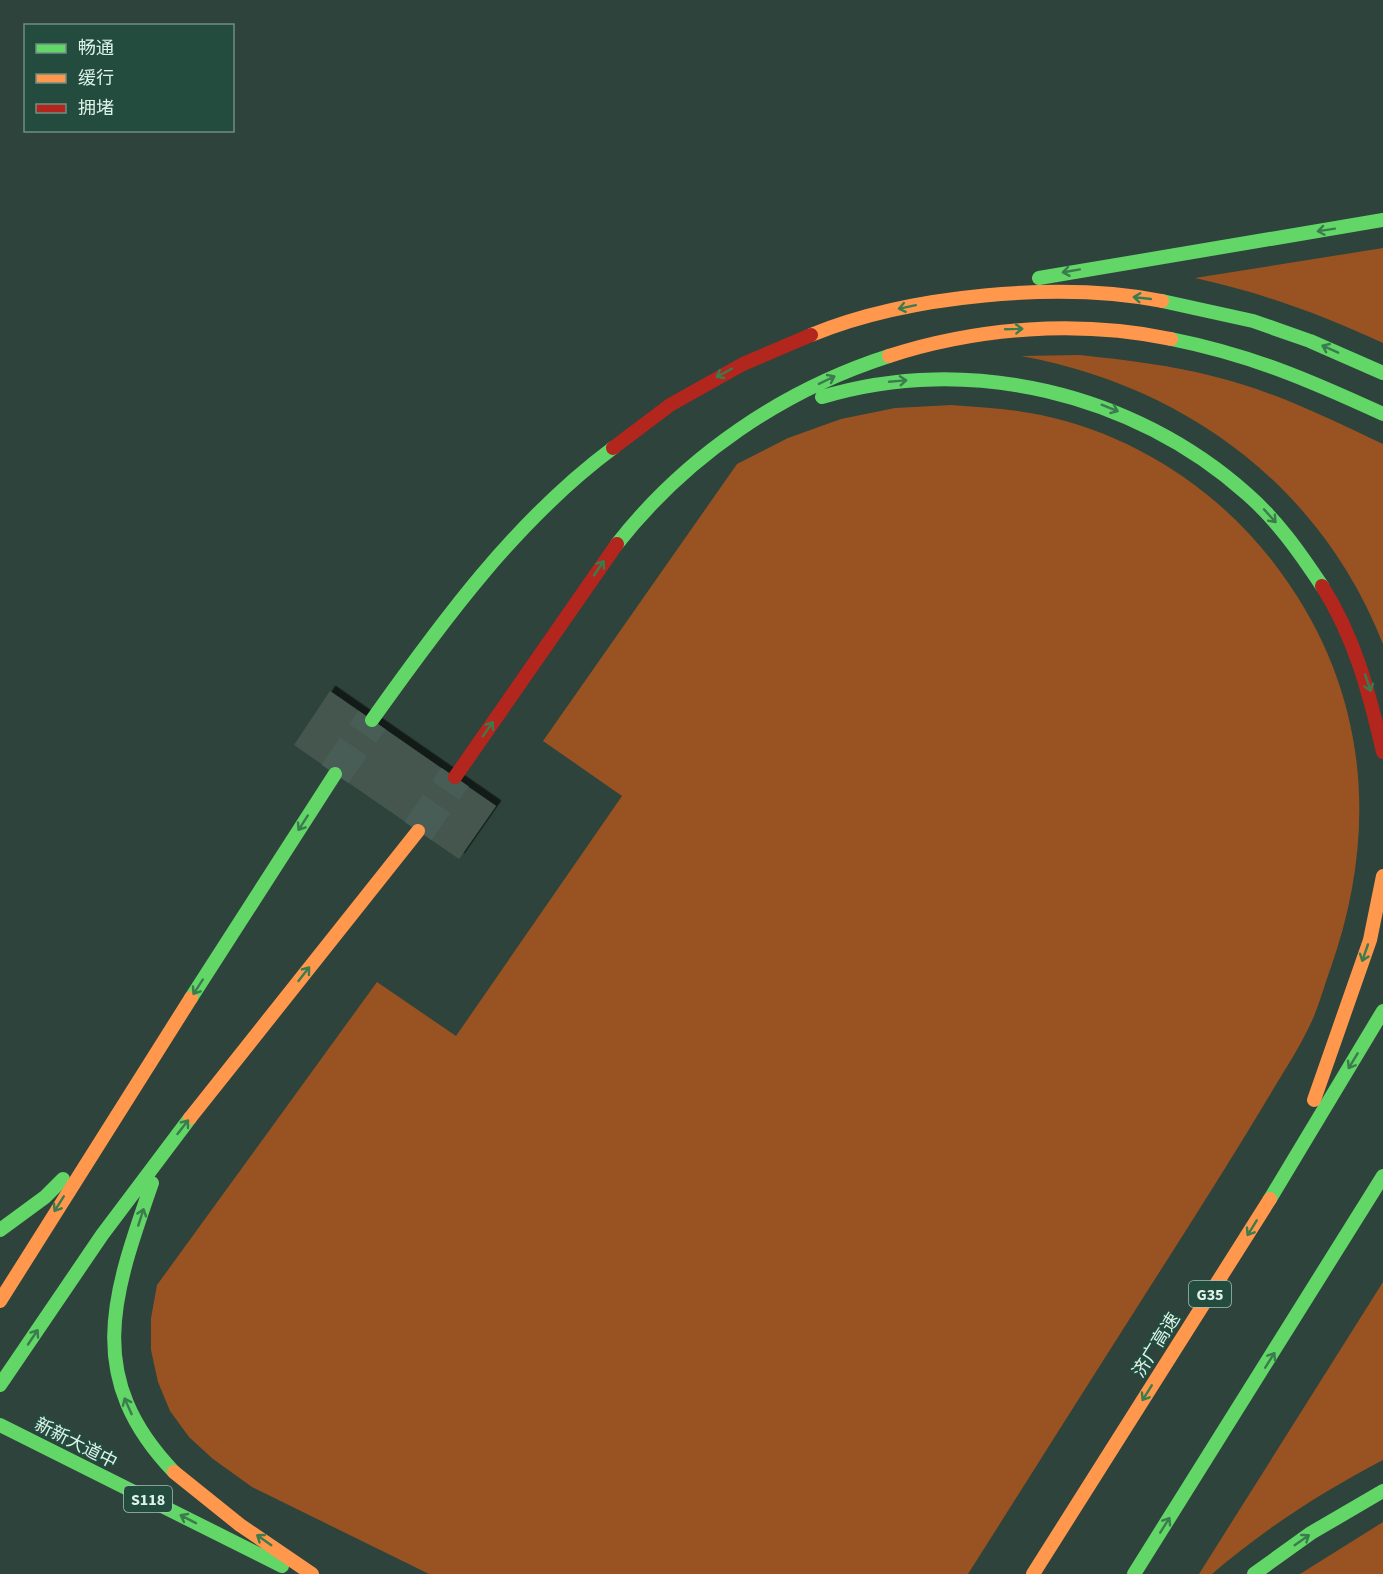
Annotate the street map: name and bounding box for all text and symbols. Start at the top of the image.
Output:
legend [24,24,234,132]
text: 畅通 [78,36,114,61]
text: 缓行 [78,66,114,91]
text: 拥堵 [78,96,114,121]
one-way arrow [1316,225,1336,236]
one-way arrow [1061,266,1081,277]
one-way arrow [1133,292,1153,303]
one-way arrow [898,302,917,314]
one-way arrow [1004,323,1024,334]
one-way arrow [1321,343,1339,354]
one-way arrow [716,368,734,380]
one-way arrow [818,373,836,385]
one-way arrow [888,375,908,386]
one-way arrow [1100,403,1119,414]
one-way arrow [1263,508,1277,523]
one-way arrow [593,561,605,577]
one-way arrow [1363,673,1374,692]
one-way arrow [482,721,494,738]
one-way arrow [297,814,309,831]
one-way arrow [1359,943,1370,962]
one-way arrow [298,966,311,982]
one-way arrow [191,978,203,995]
one-way arrow [1347,1052,1359,1069]
one-way arrow [177,1119,190,1135]
one-way arrow [53,1195,65,1212]
one-way arrow [136,1208,147,1227]
one-way arrow [1245,1219,1257,1236]
road number: G35 [1189,1281,1231,1307]
street label: 济广高速 [1127,1308,1186,1382]
one-way arrow [27,1329,39,1345]
one-way arrow [1264,1352,1276,1369]
one-way arrow [1141,1384,1153,1401]
one-way arrow [122,1397,133,1415]
street label: 新新大道中 [30,1412,122,1475]
road number: S118 [124,1486,172,1512]
one-way arrow [180,1513,198,1525]
one-way arrow [1159,1516,1172,1533]
one-way arrow [1293,1533,1309,1546]
one-way arrow [257,1534,273,1546]

